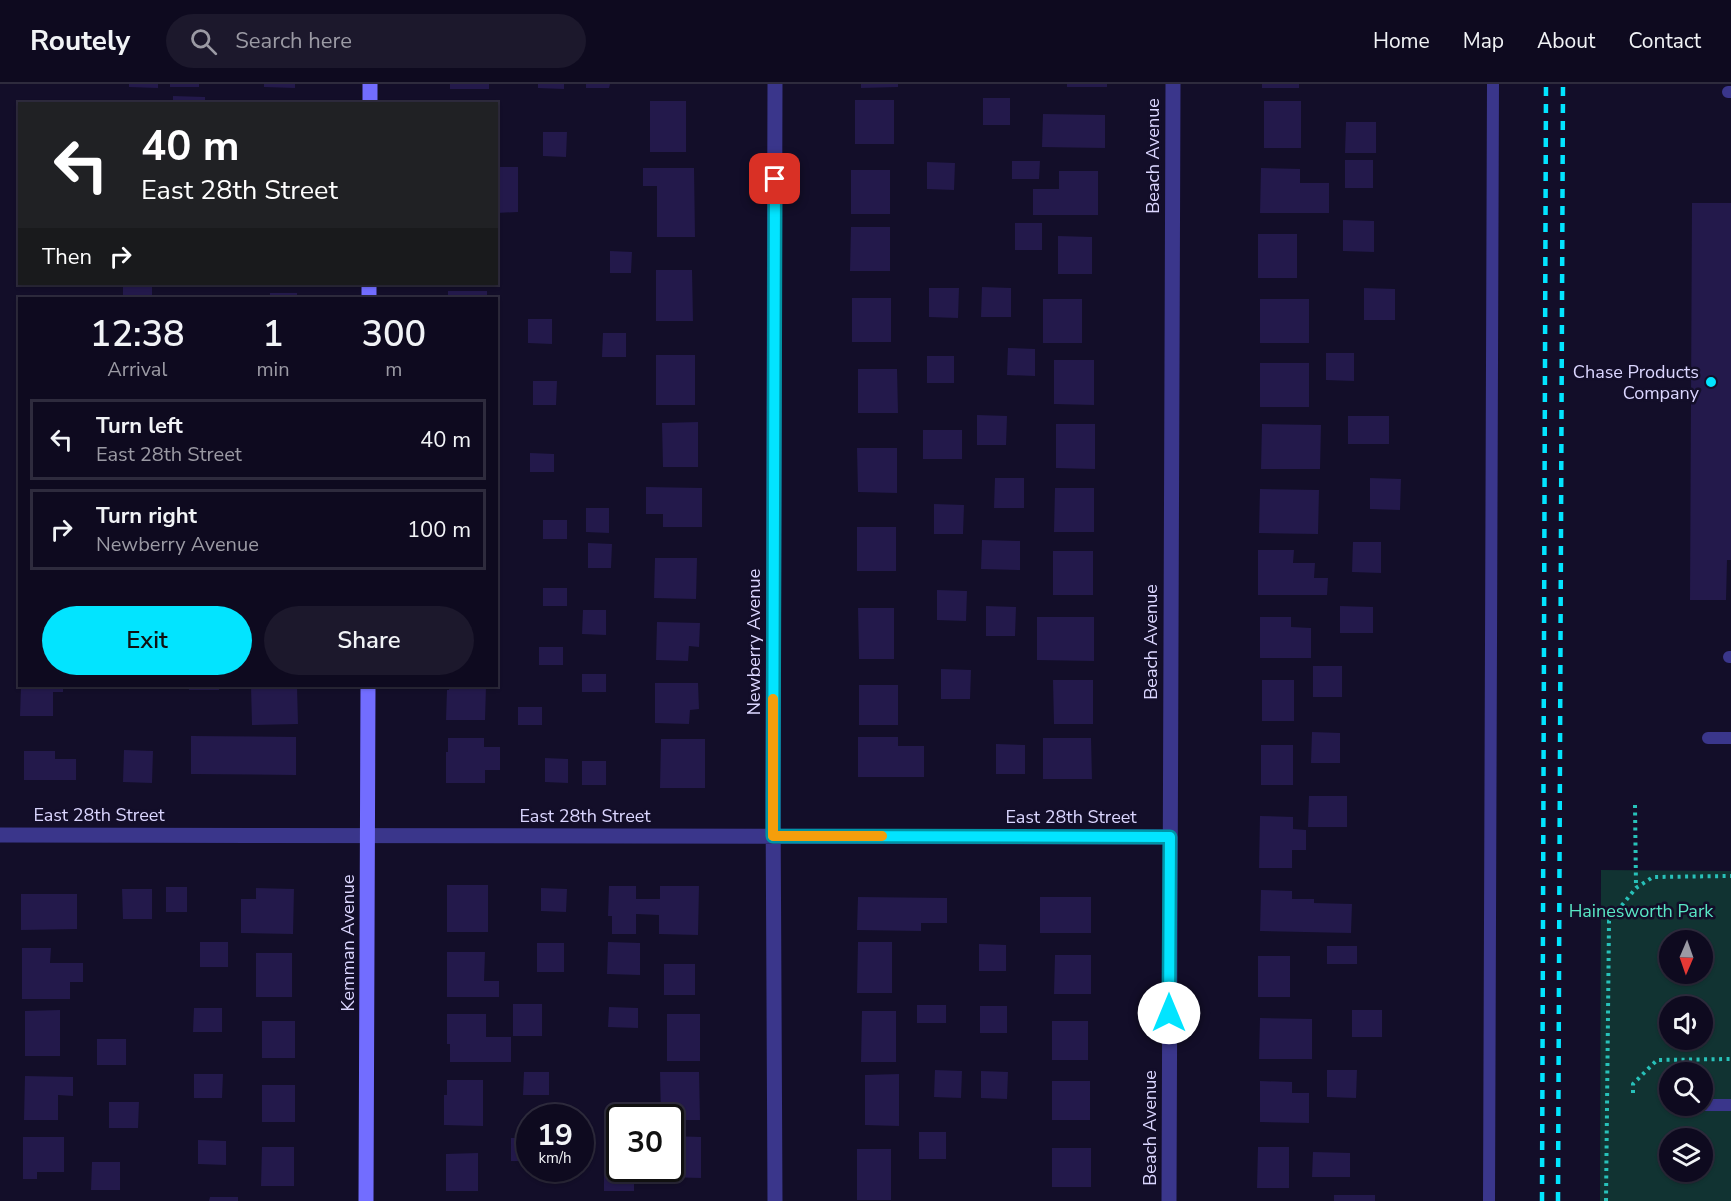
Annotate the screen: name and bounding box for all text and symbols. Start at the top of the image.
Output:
search box [166,14,586,68]
text: Routely [30,22,130,60]
icon: search [187,25,220,58]
text: Search here [235,26,352,56]
text: Home [1373,27,1430,55]
text: Map [1463,27,1504,55]
text: About [1537,27,1595,55]
text: Contact [1628,27,1701,55]
street label: Beach Avenue [1141,98,1165,214]
text: 40 m [141,118,240,175]
icon: left [42,126,120,204]
pin [749,153,800,204]
icon: arrive [758,162,791,195]
text: East 28th Street [141,172,338,209]
icon: right [104,240,137,273]
text: Then [42,242,92,272]
text: 12:38 [90,310,185,359]
text: 1 [262,310,284,359]
text: 300 [361,310,426,359]
text: Arrival [107,356,167,383]
text: min [257,356,290,383]
text: m [385,356,402,383]
place label: Chase Products Company [1573,360,1700,405]
marker: Chase Products Company [1704,375,1718,389]
text: Turn left [96,411,183,441]
icon: left [45,423,78,456]
text: 40 m [420,425,471,455]
text: East 28th Street [96,441,242,468]
text: Turn right [96,501,197,531]
icon: right [45,513,78,546]
text: 100 m [407,515,471,545]
text: Newberry Avenue [96,531,259,558]
street label: Newberry Avenue [742,569,766,715]
street label: Beach Avenue [1139,584,1163,700]
button: Exit [42,606,252,675]
button: Share [264,606,474,675]
street label: East 28th Street [33,803,165,827]
street label: East 28th Street [519,804,651,828]
street label: East 28th Street [1005,805,1137,829]
street label: Kemman Avenue [336,874,360,1012]
park label: Hainesworth Park [1569,899,1714,923]
north arrow [1659,930,1713,984]
map controls [1659,930,1713,1182]
position arrow [1137,981,1201,1045]
button: sound [1659,996,1713,1050]
button: search [1659,1062,1713,1116]
street label: Beach Avenue [1138,1070,1162,1186]
speed limit sign: 30 [606,1104,684,1182]
text: 19 [537,1115,573,1156]
button: layers [1659,1128,1713,1182]
text: km/h [538,1148,572,1168]

